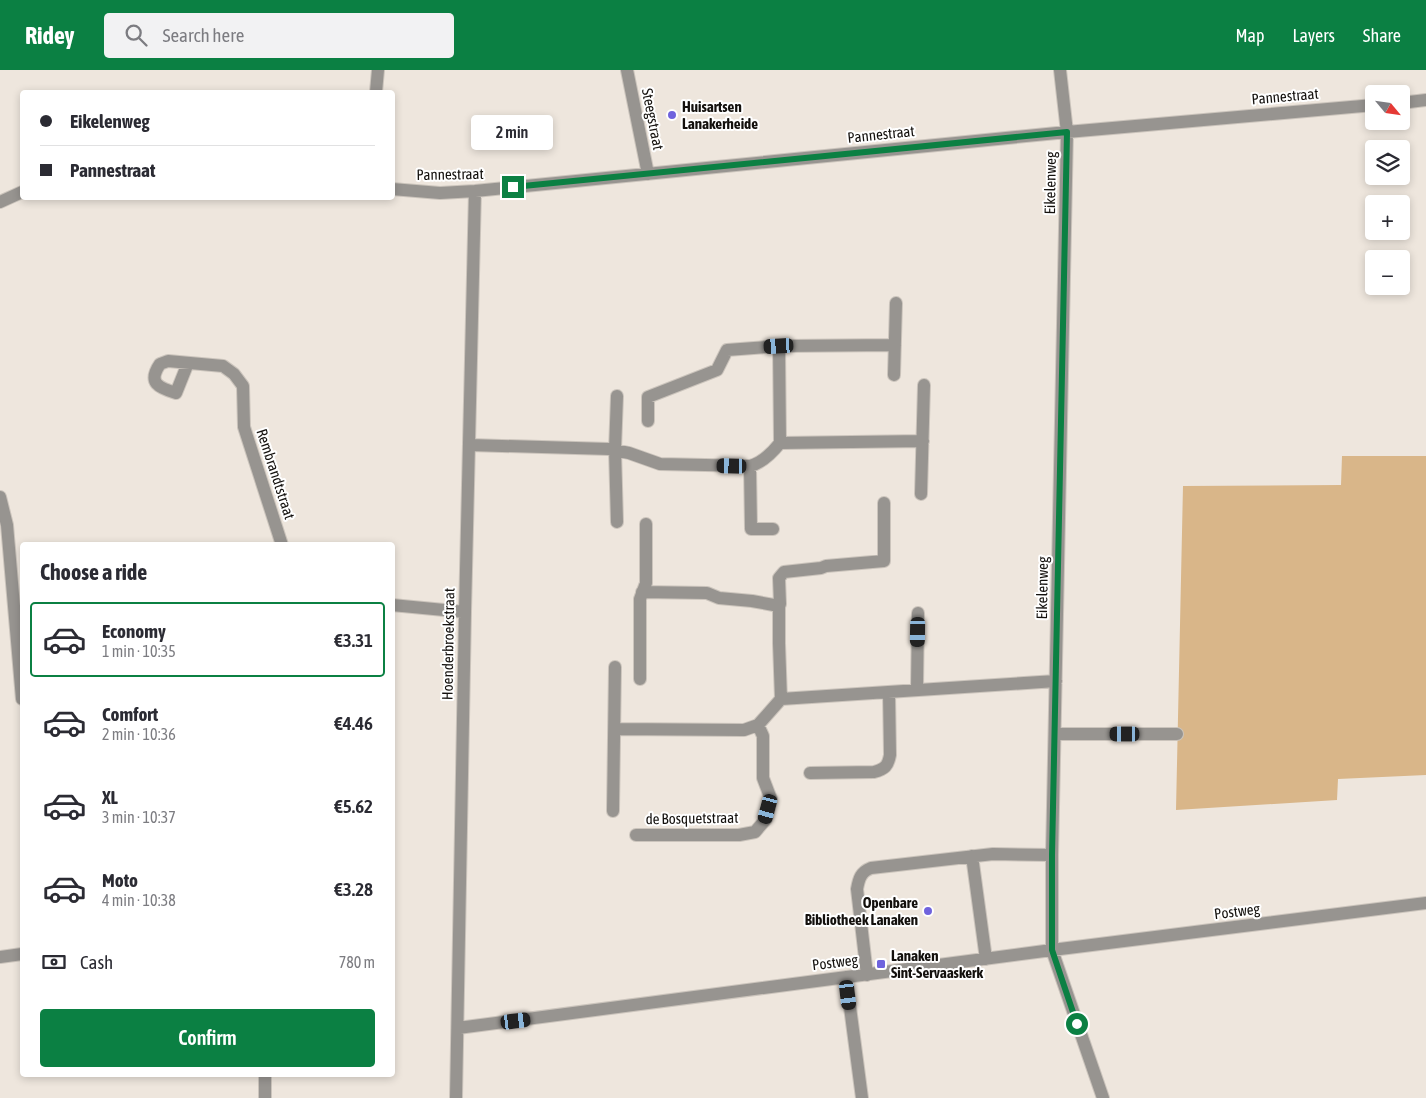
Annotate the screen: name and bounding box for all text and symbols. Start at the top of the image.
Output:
search box [104,13,454,58]
icon: search [122,21,150,49]
text: Ridey [25,22,74,49]
text: Search here [162,24,244,46]
text: Map [1235,25,1264,46]
text: Layers [1292,25,1335,46]
text: Share [1363,25,1401,46]
street label: Pannestraat [1251,85,1319,107]
north arrow [1365,85,1410,130]
map controls [1365,85,1410,295]
street label: Steegstraat [639,87,667,151]
place label: Huisartsen Lanakerheide [682,98,758,132]
marker: Huisartsen Lanakerheide [666,109,678,121]
text: Eikelenweg [70,110,150,132]
callout: 2 min [472,114,554,150]
street label: Pannestraat [847,122,915,146]
text: 2 min [496,123,528,141]
button: layers [1365,140,1410,185]
street label: Eikelenweg [1041,151,1059,215]
text: Pannestraat [70,159,155,181]
street label: Pannestraat [416,165,484,183]
route end [502,176,524,198]
button: + [1365,195,1410,240]
button: − [1365,250,1410,295]
car [763,338,794,354]
street label: Rembrandtstraat [253,427,299,521]
car [716,458,747,474]
street label: Eikelenweg [1033,556,1051,620]
text: Choose a ride [40,559,147,585]
street label: Hoenderbroekstraat [439,588,457,700]
icon: car [42,617,87,662]
car [910,617,925,647]
text: Economy [102,620,166,642]
text: €3.31 [334,629,373,651]
text: 1 min · 10:35 [102,642,176,660]
icon: car [42,700,87,745]
text: Comfort [102,703,158,725]
text: €4.46 [334,712,373,734]
text: 2 min · 10:36 [102,725,176,743]
car [1110,727,1140,742]
icon: car [42,783,87,828]
text: XL [102,786,118,808]
car [756,793,779,825]
text: €5.62 [334,795,373,817]
text: 3 min · 10:37 [102,808,176,826]
street label: de Bosquetstraat [645,809,739,827]
icon: car [42,866,87,911]
text: Moto [102,869,138,891]
text: €3.28 [334,878,373,900]
text: 4 min · 10:38 [102,891,176,909]
place label: Openbare Bibliotheek Lanaken [805,894,918,928]
street label: Postweg [1213,900,1261,922]
marker: Openbare Bibliotheek Lanaken [922,905,934,917]
place label: Lanaken Sint-Servaaskerk [891,947,983,981]
icon: cash [40,948,68,976]
text: Cash [80,951,113,973]
street label: Postweg [811,951,859,973]
text: 780 m [339,953,375,971]
marker: Lanaken Sint-Servaaskerk [875,958,887,970]
car [838,979,857,1011]
button: Confirm [40,1009,375,1067]
car [500,1012,531,1030]
route start [1066,1013,1088,1035]

